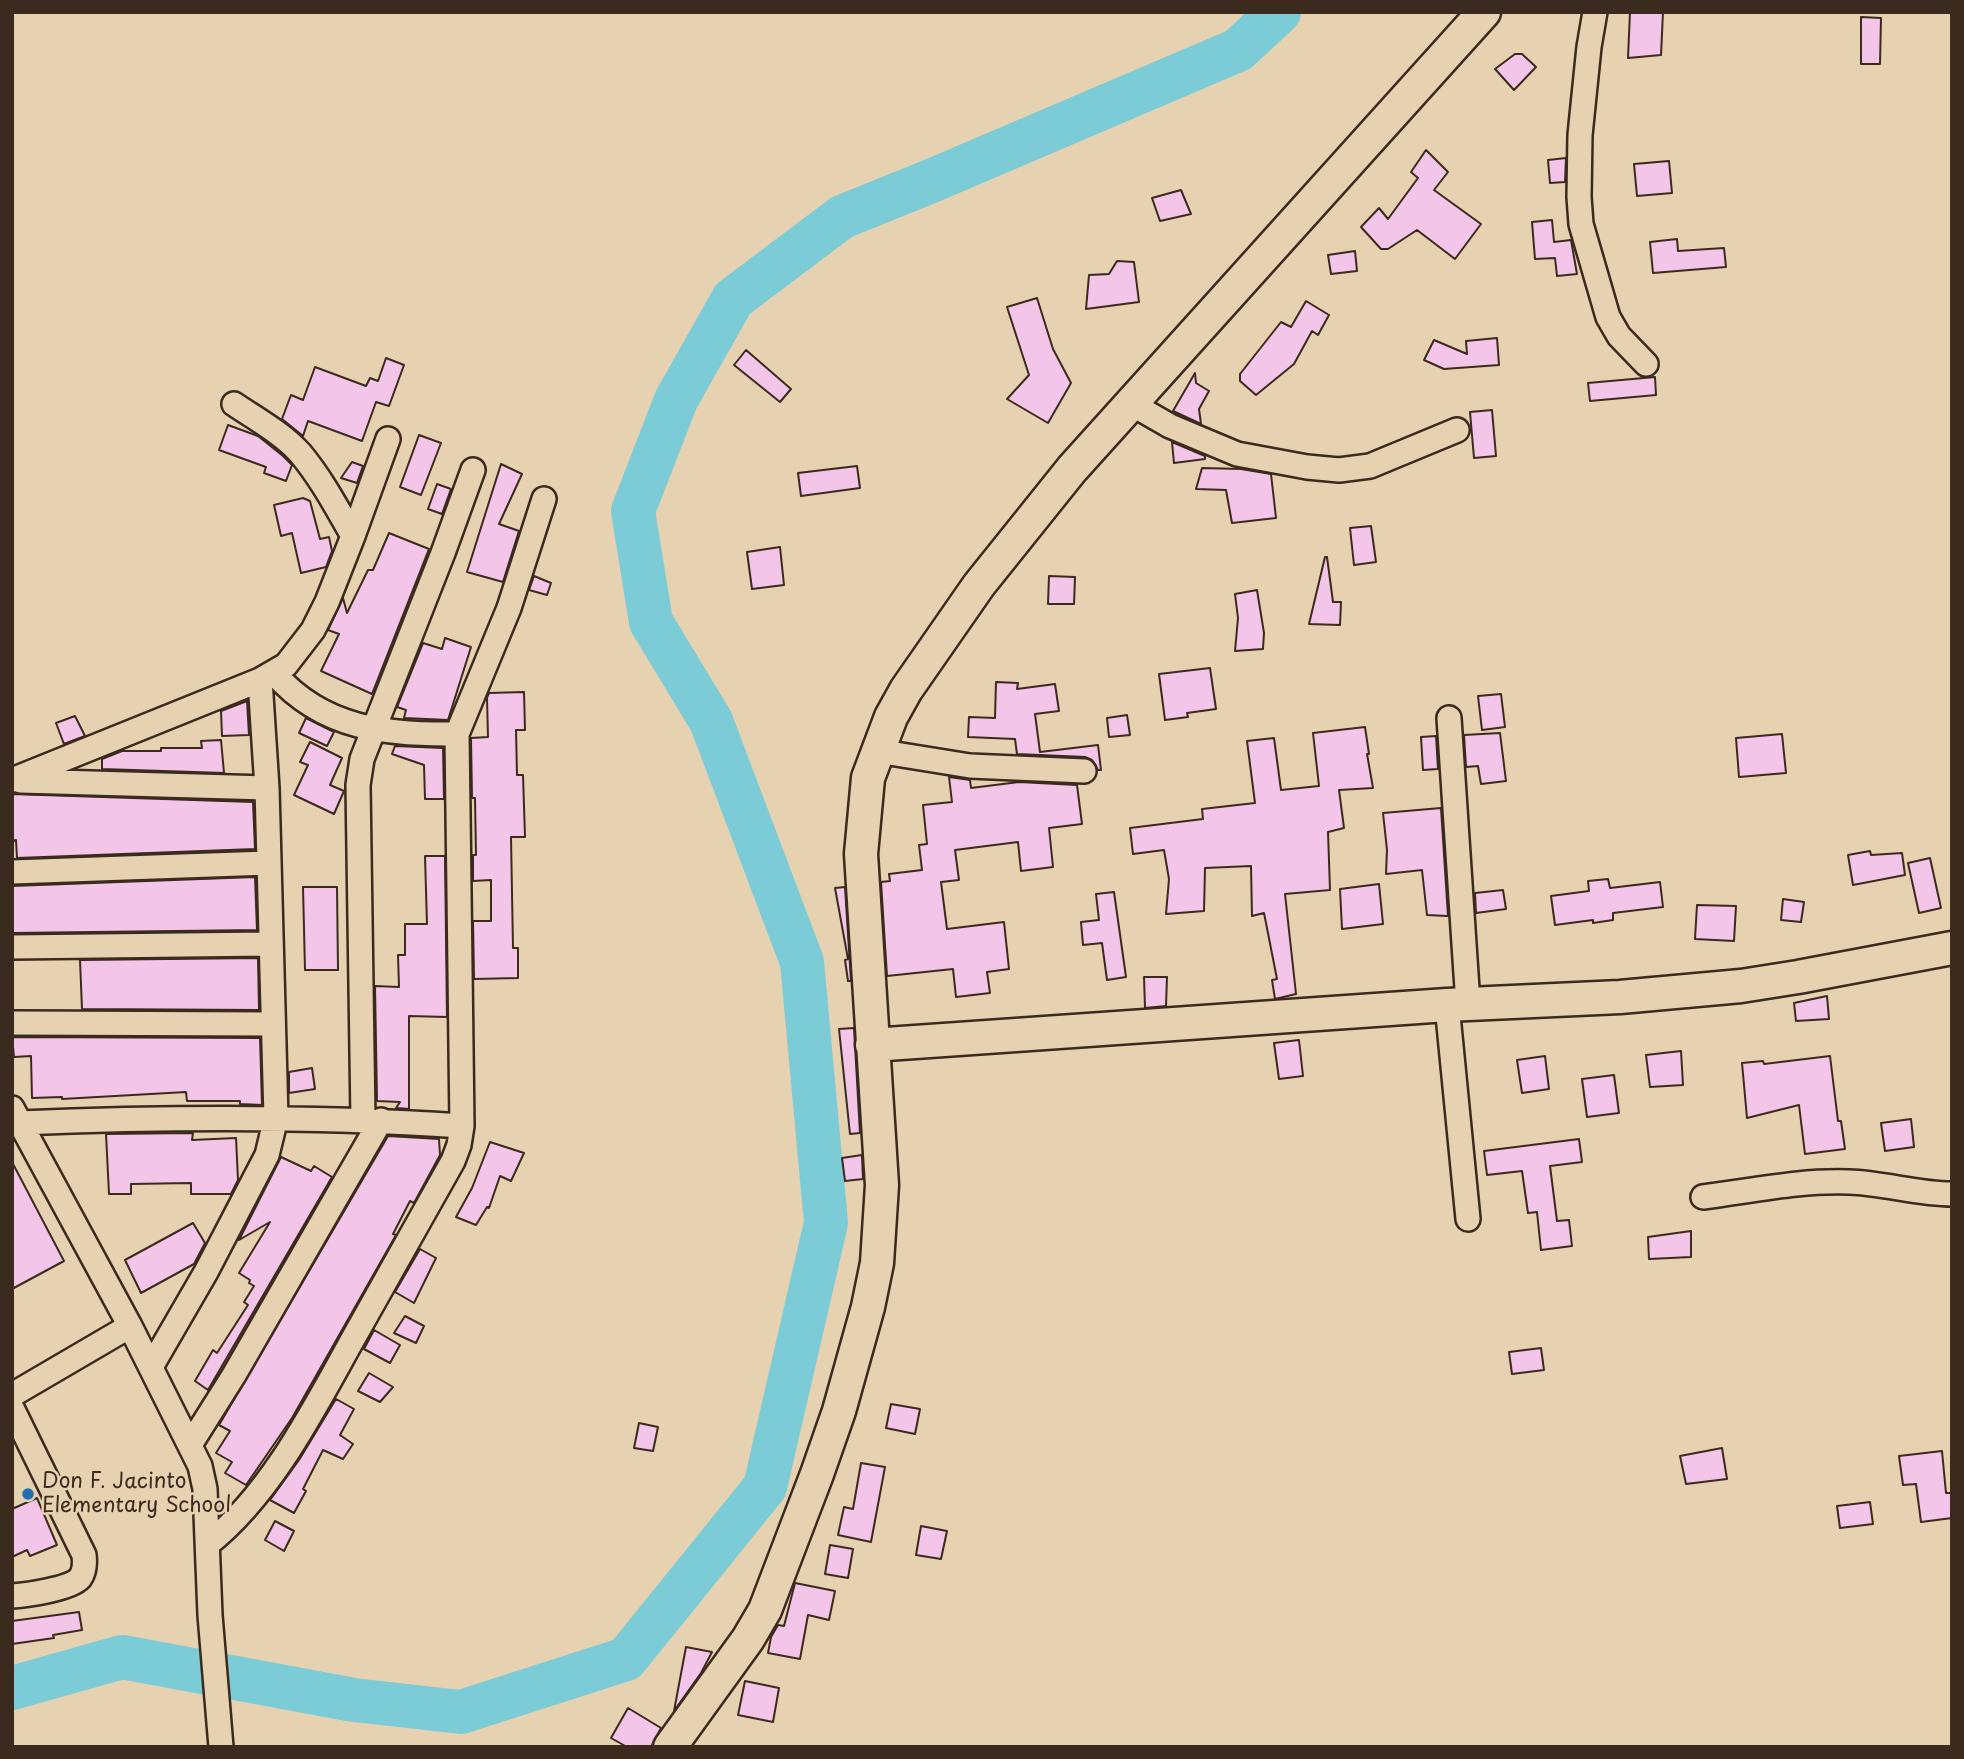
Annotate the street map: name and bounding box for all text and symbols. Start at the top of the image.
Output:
place label: Don F. Jacinto Elementary School [42,1469,231,1519]
marker: Don F. Jacinto Elementary School [20,1486,36,1502]

